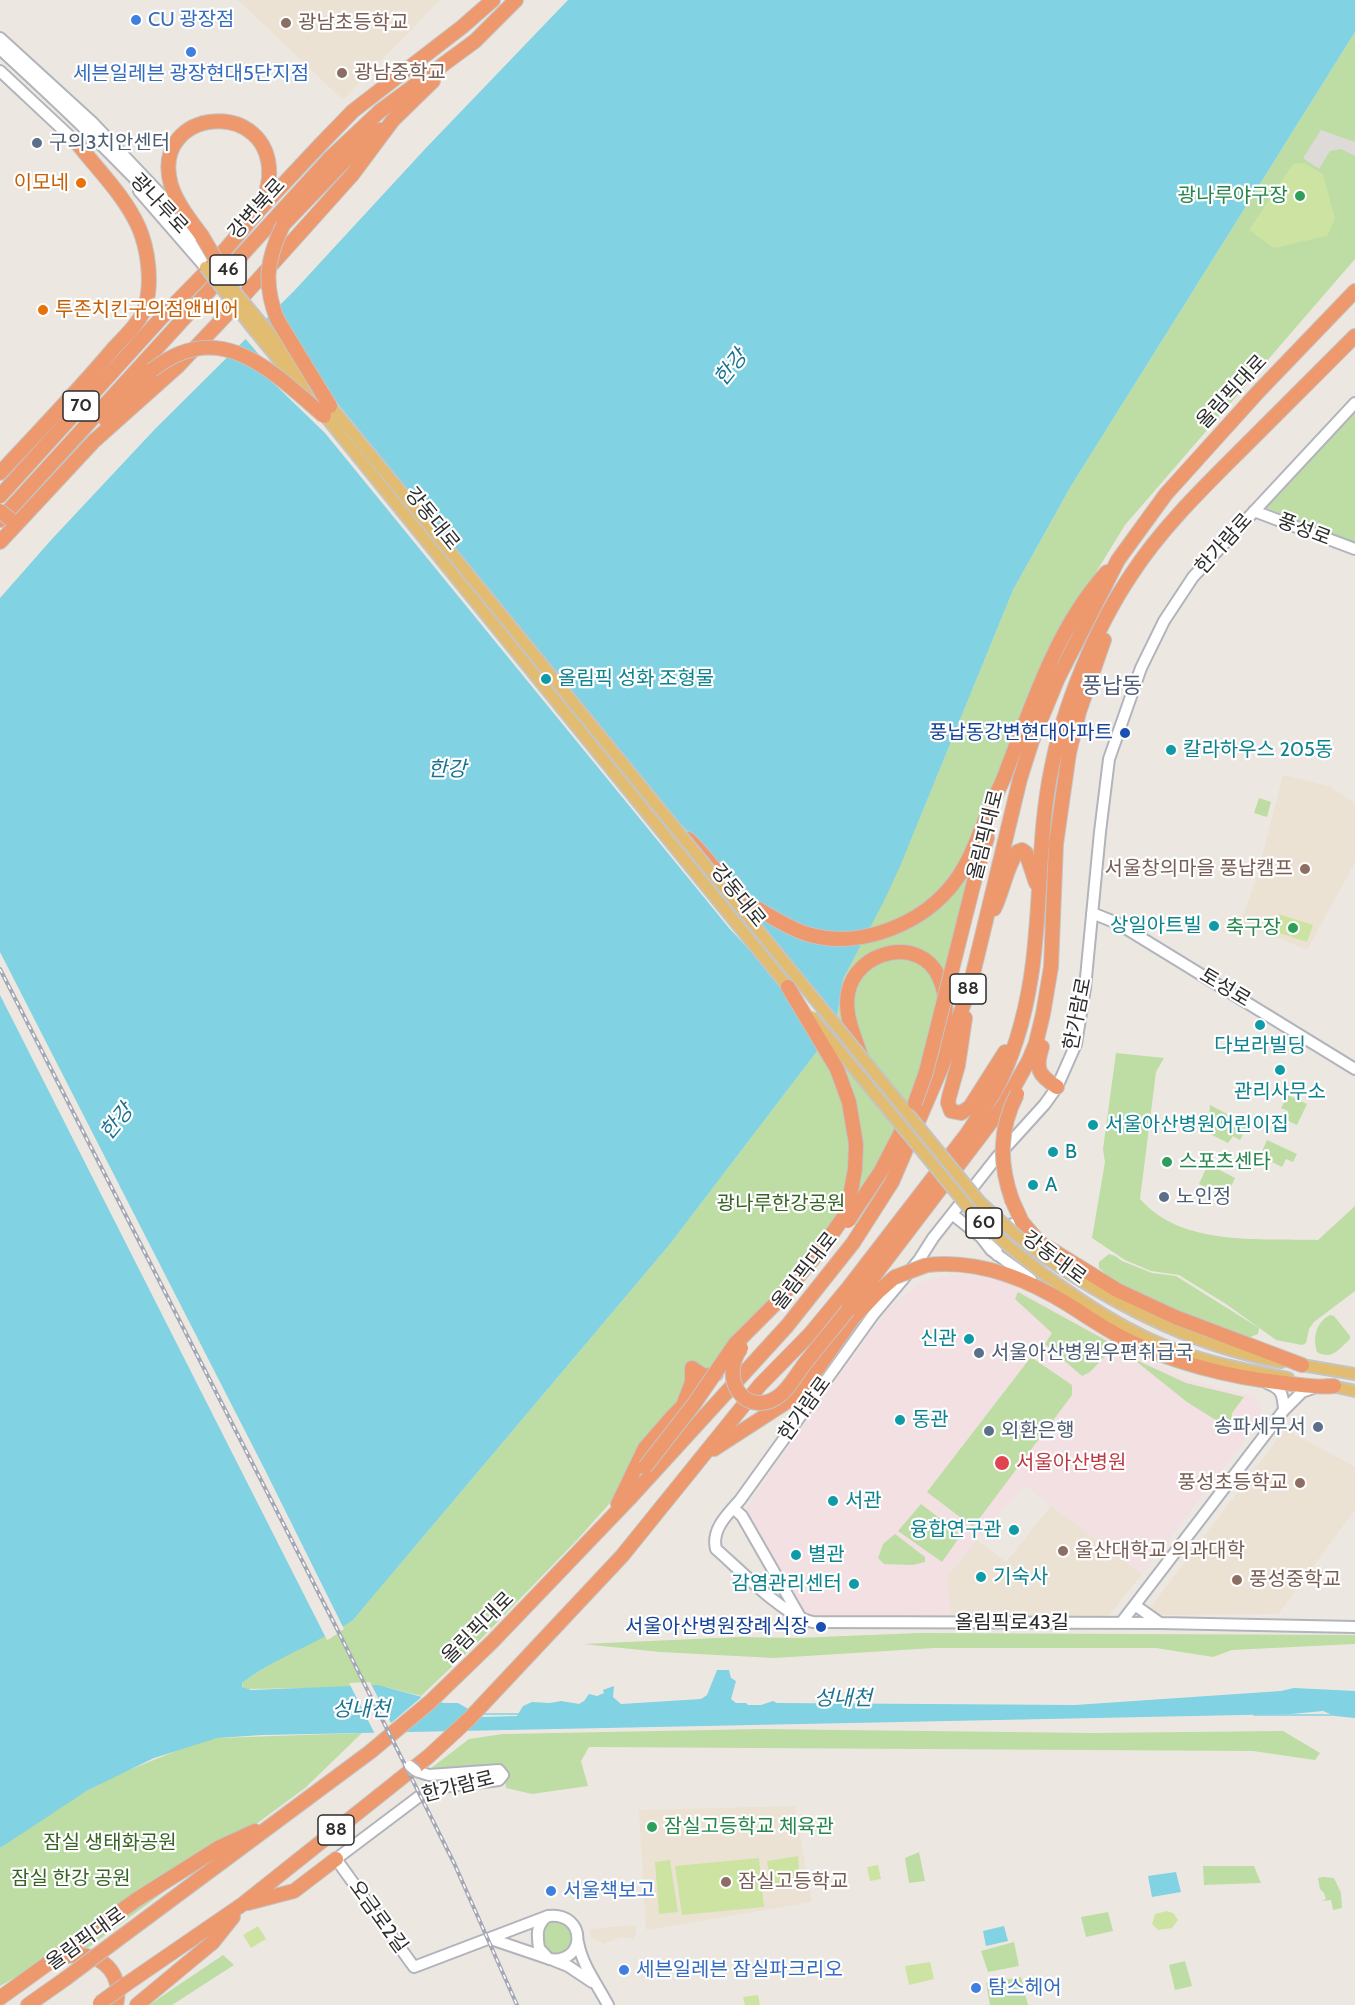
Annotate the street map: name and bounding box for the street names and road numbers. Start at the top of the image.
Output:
street label: 광나루로 [125,169,193,239]
street label: 강변북로 [223,174,291,244]
road number: 46 [210,255,246,285]
street label: 올림픽대로 [1192,350,1272,434]
road number: 70 [63,391,99,421]
street label: 강동대로 [400,483,464,555]
street label: 한가람로 [1190,509,1258,579]
street label: 풍성로 [1274,509,1334,551]
street label: 올림픽대로 [963,787,1009,883]
street label: 강동대로 [706,860,770,932]
street label: 토성로 [1195,963,1255,1013]
road number: 88 [950,974,986,1004]
street label: 한가람로 [1059,976,1097,1052]
road number: 60 [966,1208,1002,1238]
street label: 강동대로 [1017,1226,1091,1290]
street label: 올림픽대로 [767,1227,843,1315]
street label: 한가람로 [774,1372,836,1446]
street label: 올림픽대로 [437,1587,519,1669]
street label: 올림픽로43길 [955,1611,1069,1635]
street label: 한가람로 [419,1766,497,1808]
road number: 88 [318,1815,354,1845]
street label: 오금로2길 [344,1876,412,1958]
street label: 올림픽대로 [42,1902,130,1976]

